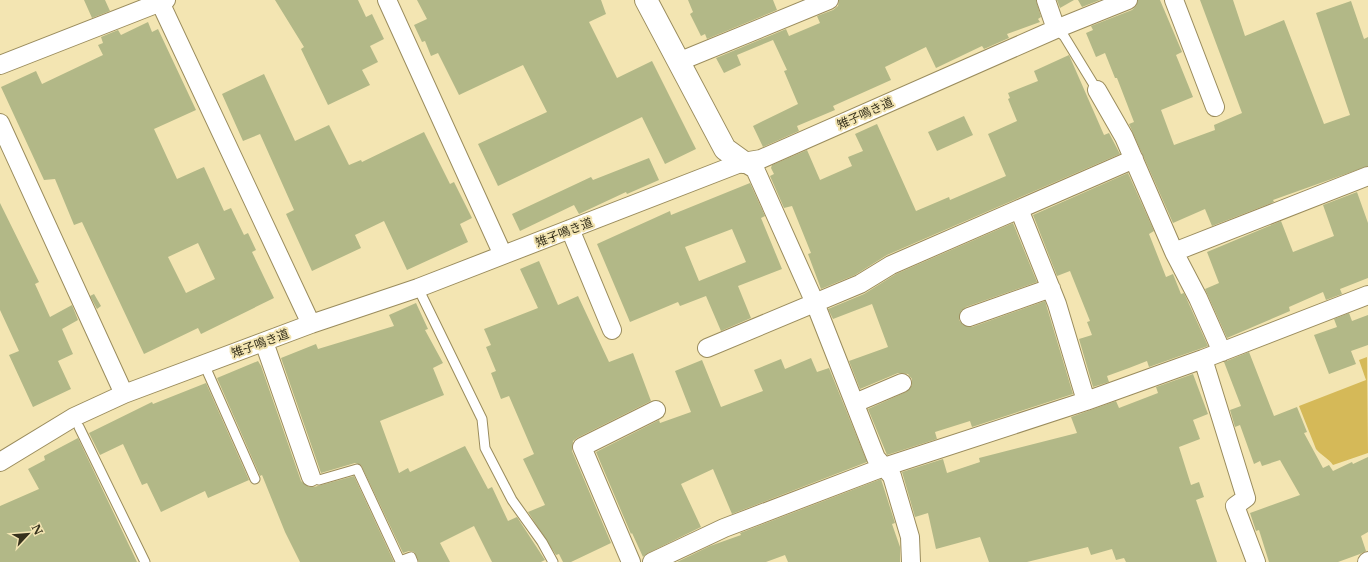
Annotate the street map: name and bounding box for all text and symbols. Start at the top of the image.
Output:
street label: 雉子鳴き道 [835,94,895,132]
street label: 雉子鳴き道 [533,214,595,250]
street label: 雉子鳴き道 [229,326,291,360]
north arrow [8,514,48,554]
text: N [28,522,46,538]

